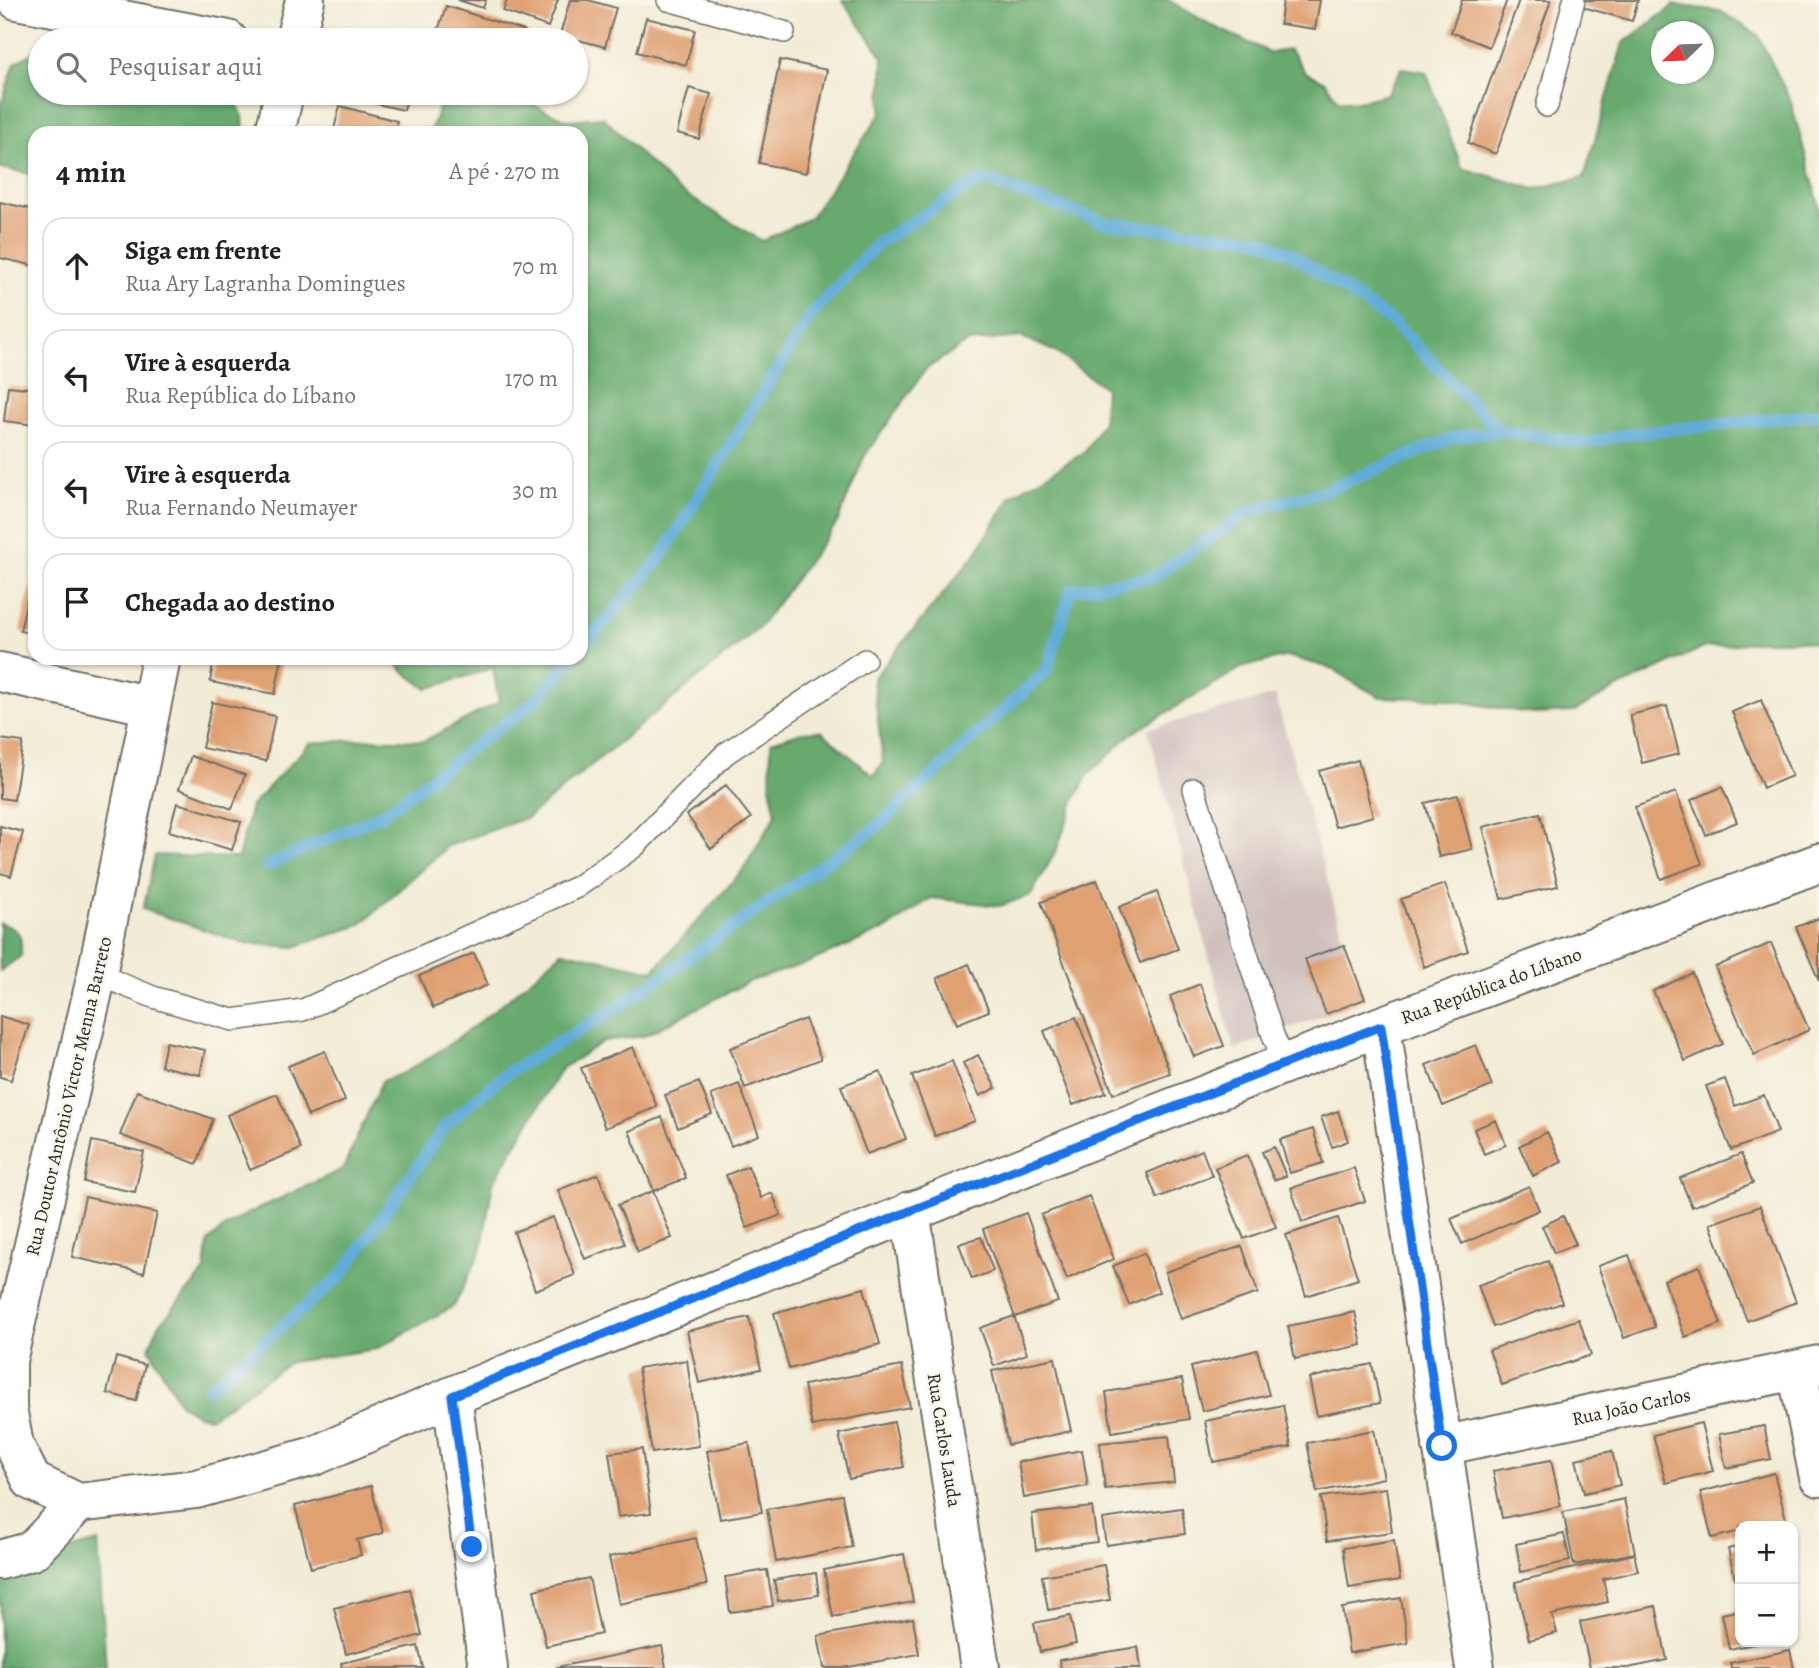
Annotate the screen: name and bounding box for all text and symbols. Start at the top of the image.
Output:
north arrow [1651,21,1714,84]
search box [28,28,588,105]
icon: search [52,48,90,86]
text: Pesquisar aqui [108,49,263,84]
text: 4 min [56,152,126,192]
text: A pé · 270 m [449,156,560,187]
text: Siga em frente [125,233,281,268]
icon: ahead [58,247,96,285]
text: 70 m [512,251,558,282]
text: Rua Ary Lagranha Domingues [125,268,406,299]
text: Vire à esquerda [125,345,291,380]
icon: left [58,359,96,397]
text: 170 m [505,363,558,394]
text: Rua República do Líbano [125,380,356,411]
text: Vire à esquerda [125,457,291,492]
icon: left [58,471,96,509]
text: 30 m [512,475,558,506]
text: Rua Fernando Neumayer [125,492,357,523]
icon: arrive [58,583,96,621]
text: Chegada ao destino [125,585,335,620]
street label: Rua Doutor Antônio Victor Menna Barreto [20,934,118,1259]
street label: Rua República do Líbano [1397,941,1585,1031]
street label: Rua Carlos Lauda [921,1371,967,1509]
street label: Rua João Carlos [1569,1382,1693,1432]
route start [1426,1430,1457,1461]
map controls [1735,1521,1798,1647]
button: + [1735,1521,1798,1584]
route end [456,1531,487,1562]
button: − [1735,1584,1798,1647]

